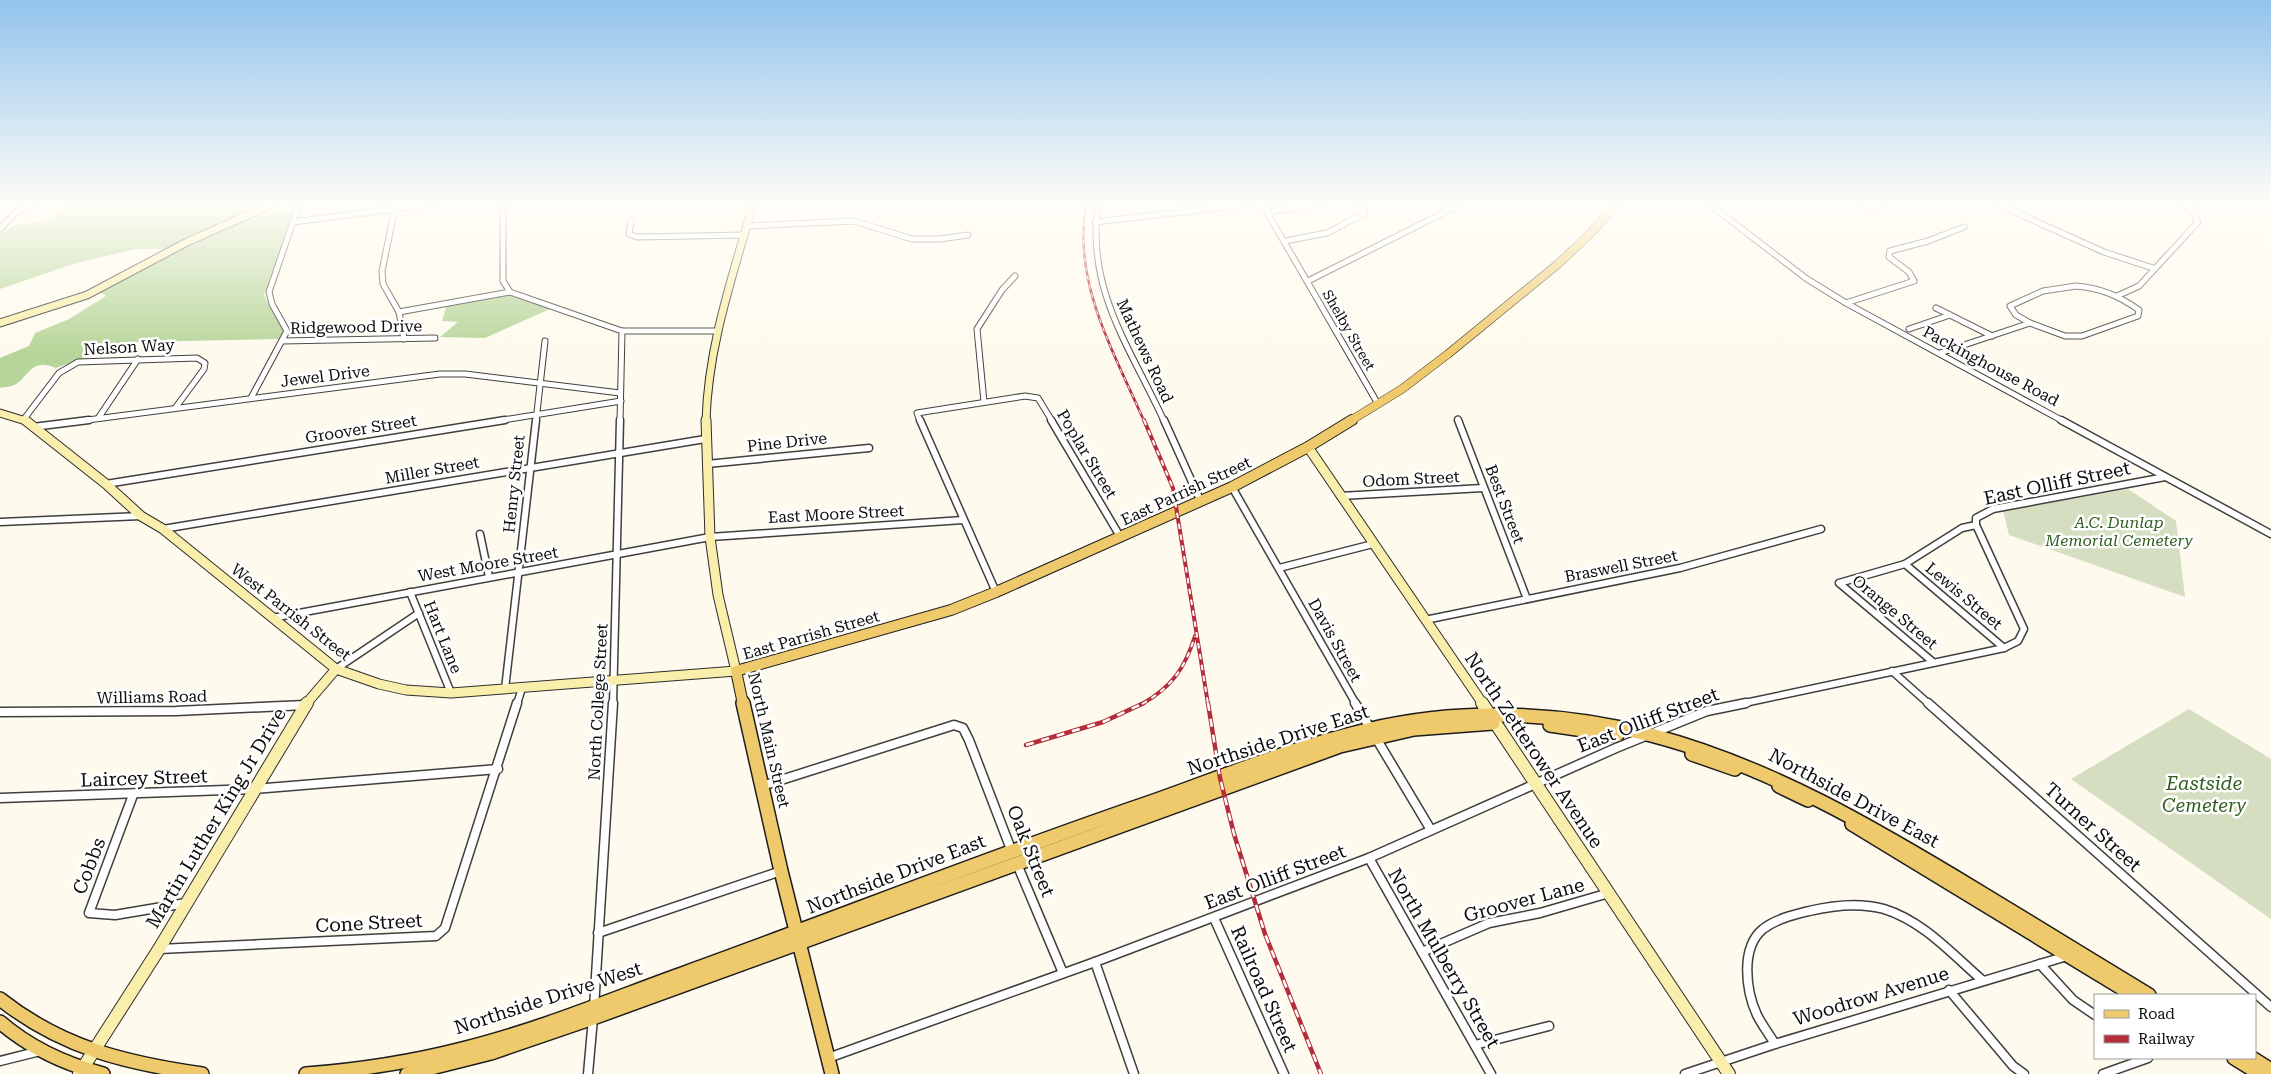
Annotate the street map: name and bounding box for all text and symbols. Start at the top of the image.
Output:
street label: Shelby Street [1319,287,1379,373]
street label: Mathews Road [1113,296,1177,406]
street label: Ridgewood Drive [290,316,423,338]
street label: Packinghouse Road [1920,322,2062,410]
street label: Nelson Way [83,335,176,359]
street label: Jewel Drive [279,361,371,391]
street label: Poplar Street [1053,406,1121,502]
street label: Groover Street [304,411,418,447]
street label: Pine Drive [746,428,828,456]
street label: Henry Street [499,434,529,534]
street label: Miller Street [383,452,481,488]
street label: East Parrish Street [1118,453,1254,529]
street label: East Olliff Street [1982,456,2132,510]
street label: Best Street [1481,462,1529,546]
street label: Odom Street [1362,467,1460,491]
street label: East Moore Street [767,501,905,527]
park label: A.C. Dunlap Memorial Cemetery [2044,513,2193,550]
street label: West Moore Street [417,542,560,586]
street label: Braswell Street [1563,546,1679,586]
street label: Lewis Street [1922,558,2006,634]
street label: West Parrish Street [227,559,355,665]
street label: Orange Street [1848,571,1942,653]
street label: Davis Street [1304,595,1366,685]
street label: Hart Lane [420,598,466,676]
street label: East Parrish Street [740,606,882,664]
street label: North College Street [584,623,612,781]
street label: North Zetterower Avenue [1460,648,1608,852]
street label: North Main Street [744,670,794,810]
street label: East Olliff Street [1574,682,1722,758]
street label: Williams Road [97,687,207,707]
street label: Northside Drive East [1184,700,1372,780]
street label: Martin Luther King Jr Drive [141,704,291,932]
street label: Northside Drive East [1765,743,1943,853]
street label: Laircey Street [80,764,208,792]
park label: Eastside Cemetery [2162,772,2246,817]
street label: Turner Street [2040,778,2146,876]
street label: Oak Street [1002,802,1060,900]
street label: Northside Drive East [803,829,989,919]
street label: Cobbs [68,834,110,898]
street label: East Olliff Street [1201,839,1349,915]
street label: North Mulberry Street [1383,864,1505,1052]
street label: Groover Lane [1461,873,1587,927]
street label: Cone Street [315,909,423,937]
street label: Railroad Street [1226,922,1302,1056]
street label: Northside Drive West [451,957,645,1039]
street label: Woodrow Avenue [1790,961,1952,1031]
legend [2094,994,2256,1059]
text: Road [2138,1005,2175,1023]
text: Railway [2138,1030,2195,1048]

